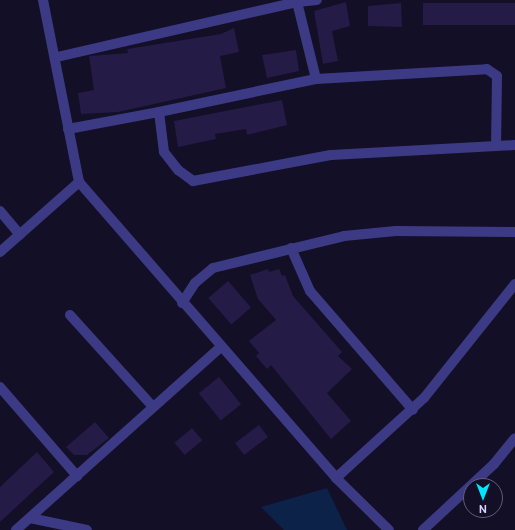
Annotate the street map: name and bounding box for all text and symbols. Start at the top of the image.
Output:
north arrow [463,478,503,518]
text: N [479,503,487,515]

